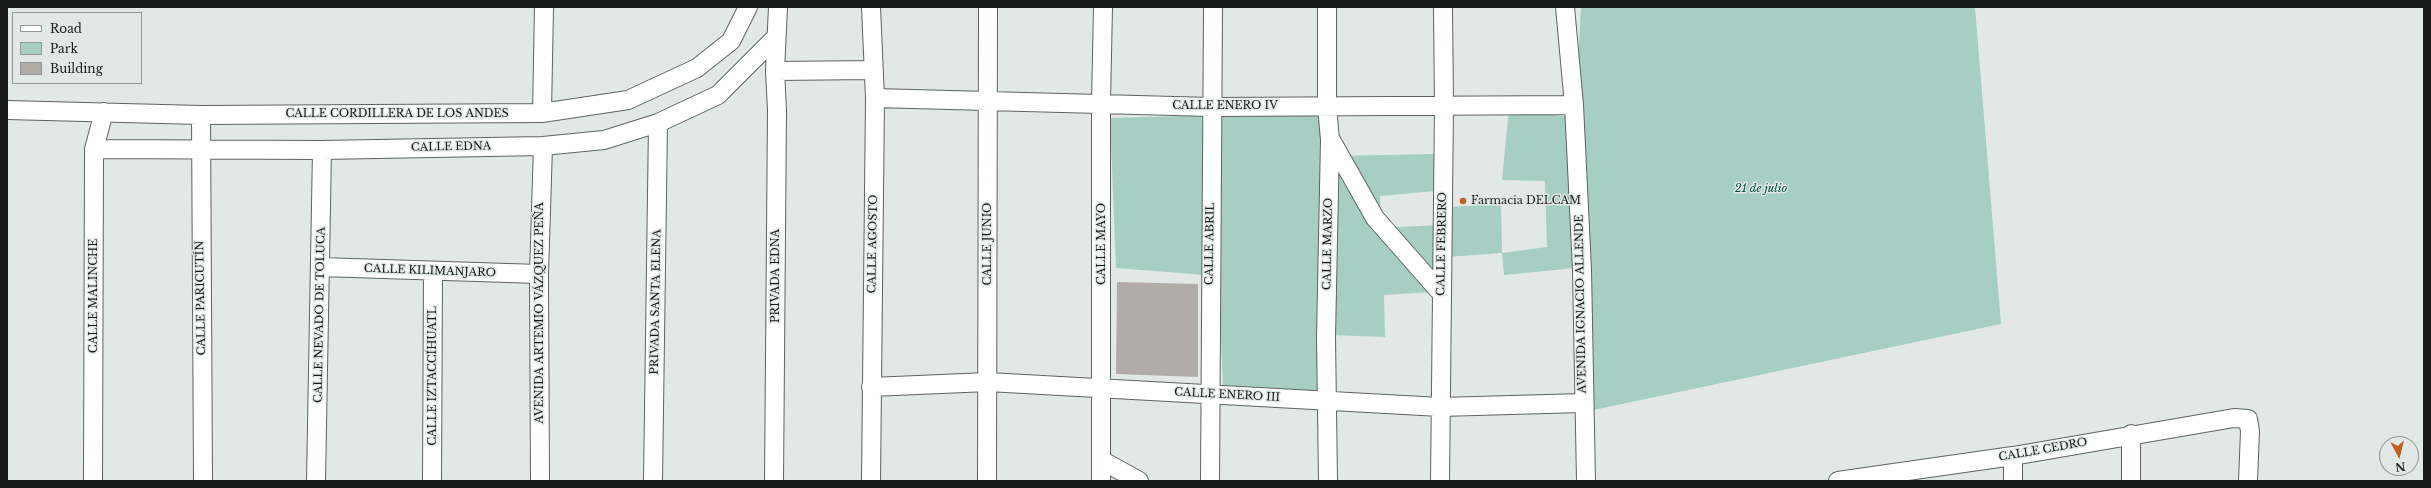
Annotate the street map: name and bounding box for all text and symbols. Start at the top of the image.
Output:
legend [12,12,142,84]
text: Road [50,21,82,36]
text: Park [50,41,78,56]
text: Building [50,61,103,76]
street label: CALLE ENERO IV [1172,99,1278,113]
street label: CALLE CORDILLERA DE LOS ANDES [285,107,509,121]
street label: CALLE EDNA [411,140,491,154]
park label: 21 de julio [1735,182,1787,196]
street label: CALLE FEBRERO [1434,192,1450,296]
street label: CALLE AGOSTO [866,194,880,294]
place label: Farmacia DELCAM [1471,194,1581,208]
marker: Farmacia DELCAM [1458,196,1468,206]
street label: CALLE MARZO [1321,198,1335,290]
street label: AVENIDA ARTEMIO VÁZQUEZ PEÑA [533,202,547,424]
street label: CALLE JUNIO [981,203,995,285]
street label: CALLE MAYO [1095,203,1109,285]
street label: CALLE ABRIL [1203,203,1217,285]
street label: AVENIDA IGNACIO ALLENDE [1573,215,1589,393]
street label: CALLE NEVADO DE TOLUCA [312,227,328,403]
street label: PRIVADA SANTA ELENA [648,229,664,375]
street label: PRIVADA EDNA [769,229,783,323]
street label: CALLE MALINCHE [87,239,101,353]
street label: CALLE PARICUTÍN [193,241,209,355]
street label: CALLE KILIMANJARO [364,262,496,280]
street label: CALLE IZTACCÍHUATL [426,306,440,446]
street label: CALLE ENERO III [1174,386,1280,404]
street label: CALLE CEDRO [1998,436,2088,464]
north arrow [2379,436,2419,476]
text: N [2394,459,2406,474]

